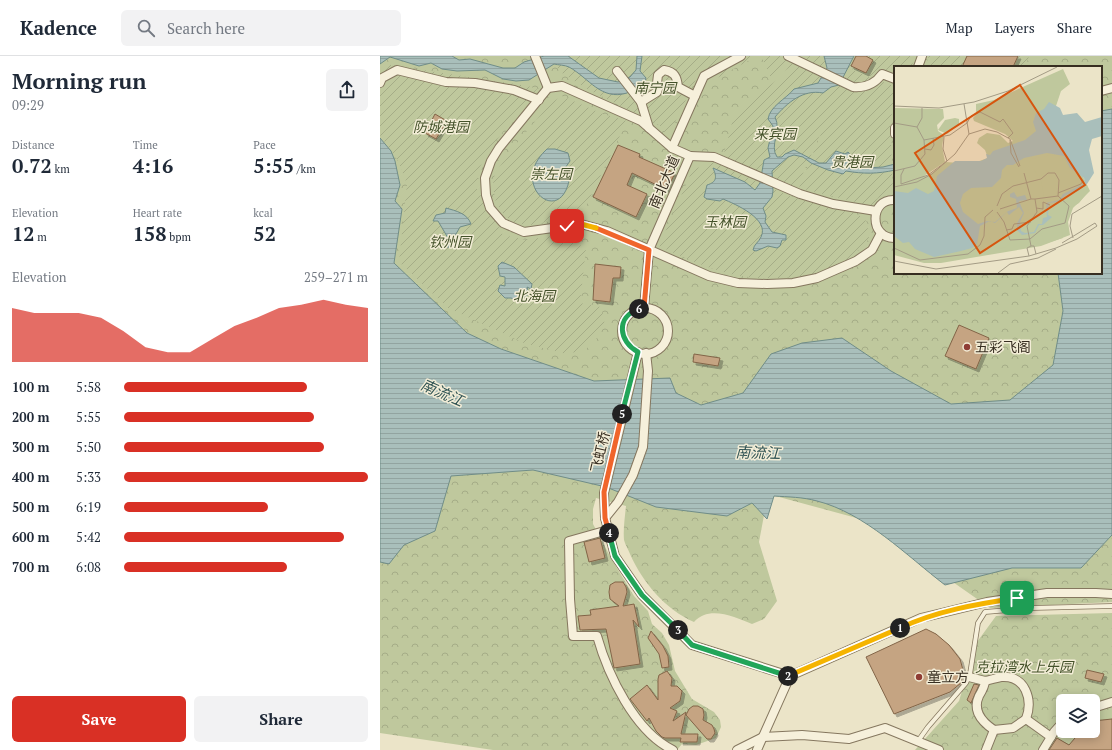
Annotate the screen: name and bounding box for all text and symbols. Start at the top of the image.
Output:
search box [121,10,401,46]
text: Kadence [20,15,97,40]
icon: search [135,17,157,39]
text: Search here [167,18,245,38]
text: Map [946,18,973,37]
text: Layers [995,18,1035,37]
text: Share [1057,18,1092,37]
text: Morning run [12,66,146,95]
inset map [894,66,1102,274]
button: share [326,69,368,111]
park label: 南宁园 [634,78,678,97]
text: 09:29 [12,96,44,114]
park label: 防城港园 [413,117,471,136]
park label: 来宾园 [754,124,798,143]
text: Distance [12,138,55,152]
text: Time [133,138,158,152]
text: Pace [253,138,276,152]
text: 0.72 [12,152,52,179]
text: 4:16 [133,152,173,179]
text: 5:55 [253,152,294,179]
street label: 南北大道 [644,152,683,211]
park label: 贵港园 [831,152,875,171]
text: km [52,162,70,176]
text: /km [294,162,316,176]
park label: 崇左园 [530,164,574,183]
text: Elevation [12,206,58,220]
text: Heart rate [133,206,182,220]
text: kcal [253,206,273,220]
pin [550,209,584,243]
park label: 玉林园 [704,212,748,231]
icon: check [556,215,578,237]
text: 12 [12,220,35,247]
text: 158 [133,220,167,247]
text: 52 [253,220,276,247]
text: m [35,230,47,244]
text: bpm [167,230,191,244]
park label: 钦州园 [429,232,473,251]
text: Elevation [12,268,67,286]
text: 259–271 m [304,268,368,286]
park label: 北海园 [513,286,557,305]
pin: 6 [629,299,649,319]
text: 6 [636,302,642,316]
place label: 五彩飞阁 [975,337,1031,356]
marker: 五彩飞阁 [962,342,972,352]
water label: 南流江 [418,374,469,411]
text: 100 m [12,378,50,396]
text: 5:58 [76,378,101,396]
pin: 5 [612,404,632,424]
text: 5 [619,407,625,421]
text: 200 m [12,408,50,426]
text: 5:55 [76,408,101,426]
street label: 飞虹桥 [586,429,613,474]
text: 300 m [12,438,50,456]
text: 5:50 [76,438,101,456]
water label: 南流江 [735,441,783,463]
text: 400 m [12,468,50,486]
text: 5:33 [76,468,101,486]
text: 500 m [12,498,50,516]
text: 6:19 [76,498,101,516]
pin: 4 [599,523,619,543]
text: 4 [606,526,612,540]
text: 600 m [12,528,50,546]
text: 5:42 [76,528,101,546]
text: 700 m [12,558,50,576]
text: 6:08 [76,558,101,576]
pin [1000,581,1034,615]
icon: arrive [1006,587,1028,609]
pin: 1 [890,618,910,638]
pin: 3 [668,620,688,640]
text: 1 [897,621,903,635]
text: 3 [675,623,681,637]
park label: 克拉湾水上乐园 [975,657,1075,676]
pin: 2 [778,666,798,686]
place label: 童立方 [927,667,969,686]
text: 2 [785,669,791,683]
marker: 童立方 [914,672,924,682]
map controls [1056,694,1100,738]
button: layers [1056,694,1100,738]
button: Save [12,696,186,742]
button: Share [194,696,368,742]

